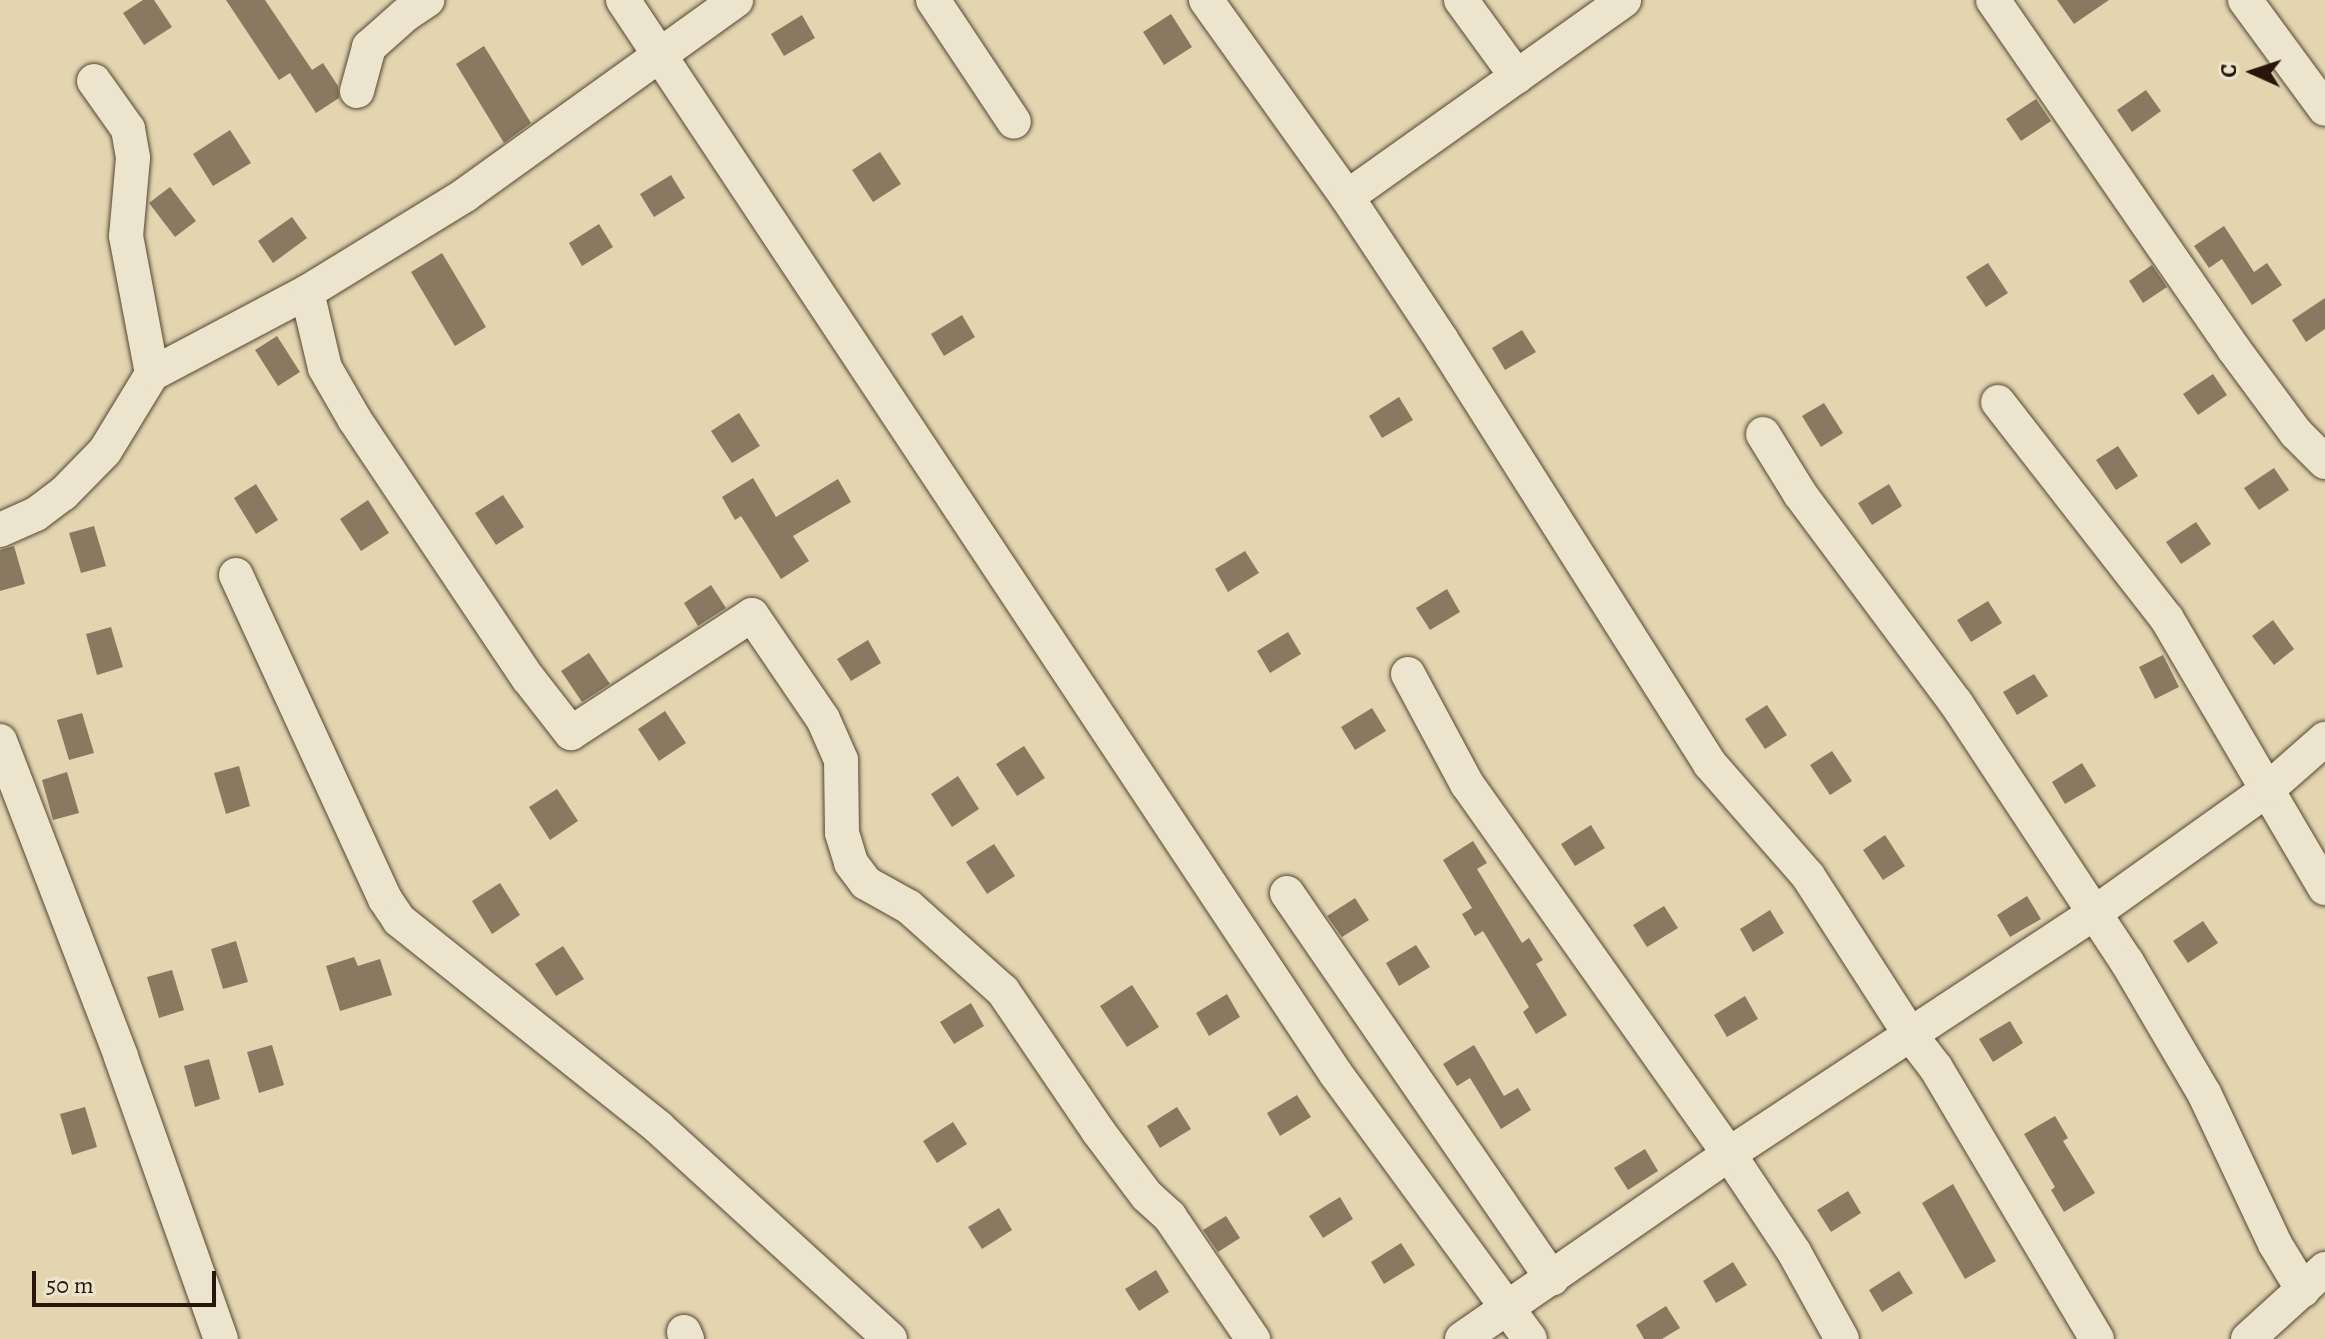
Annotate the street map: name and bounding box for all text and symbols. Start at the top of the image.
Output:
north arrow [2213,32,2293,112]
text: С [2214,63,2244,78]
scale bar [36,1255,220,1305]
text: 50 m [46,1269,94,1301]

